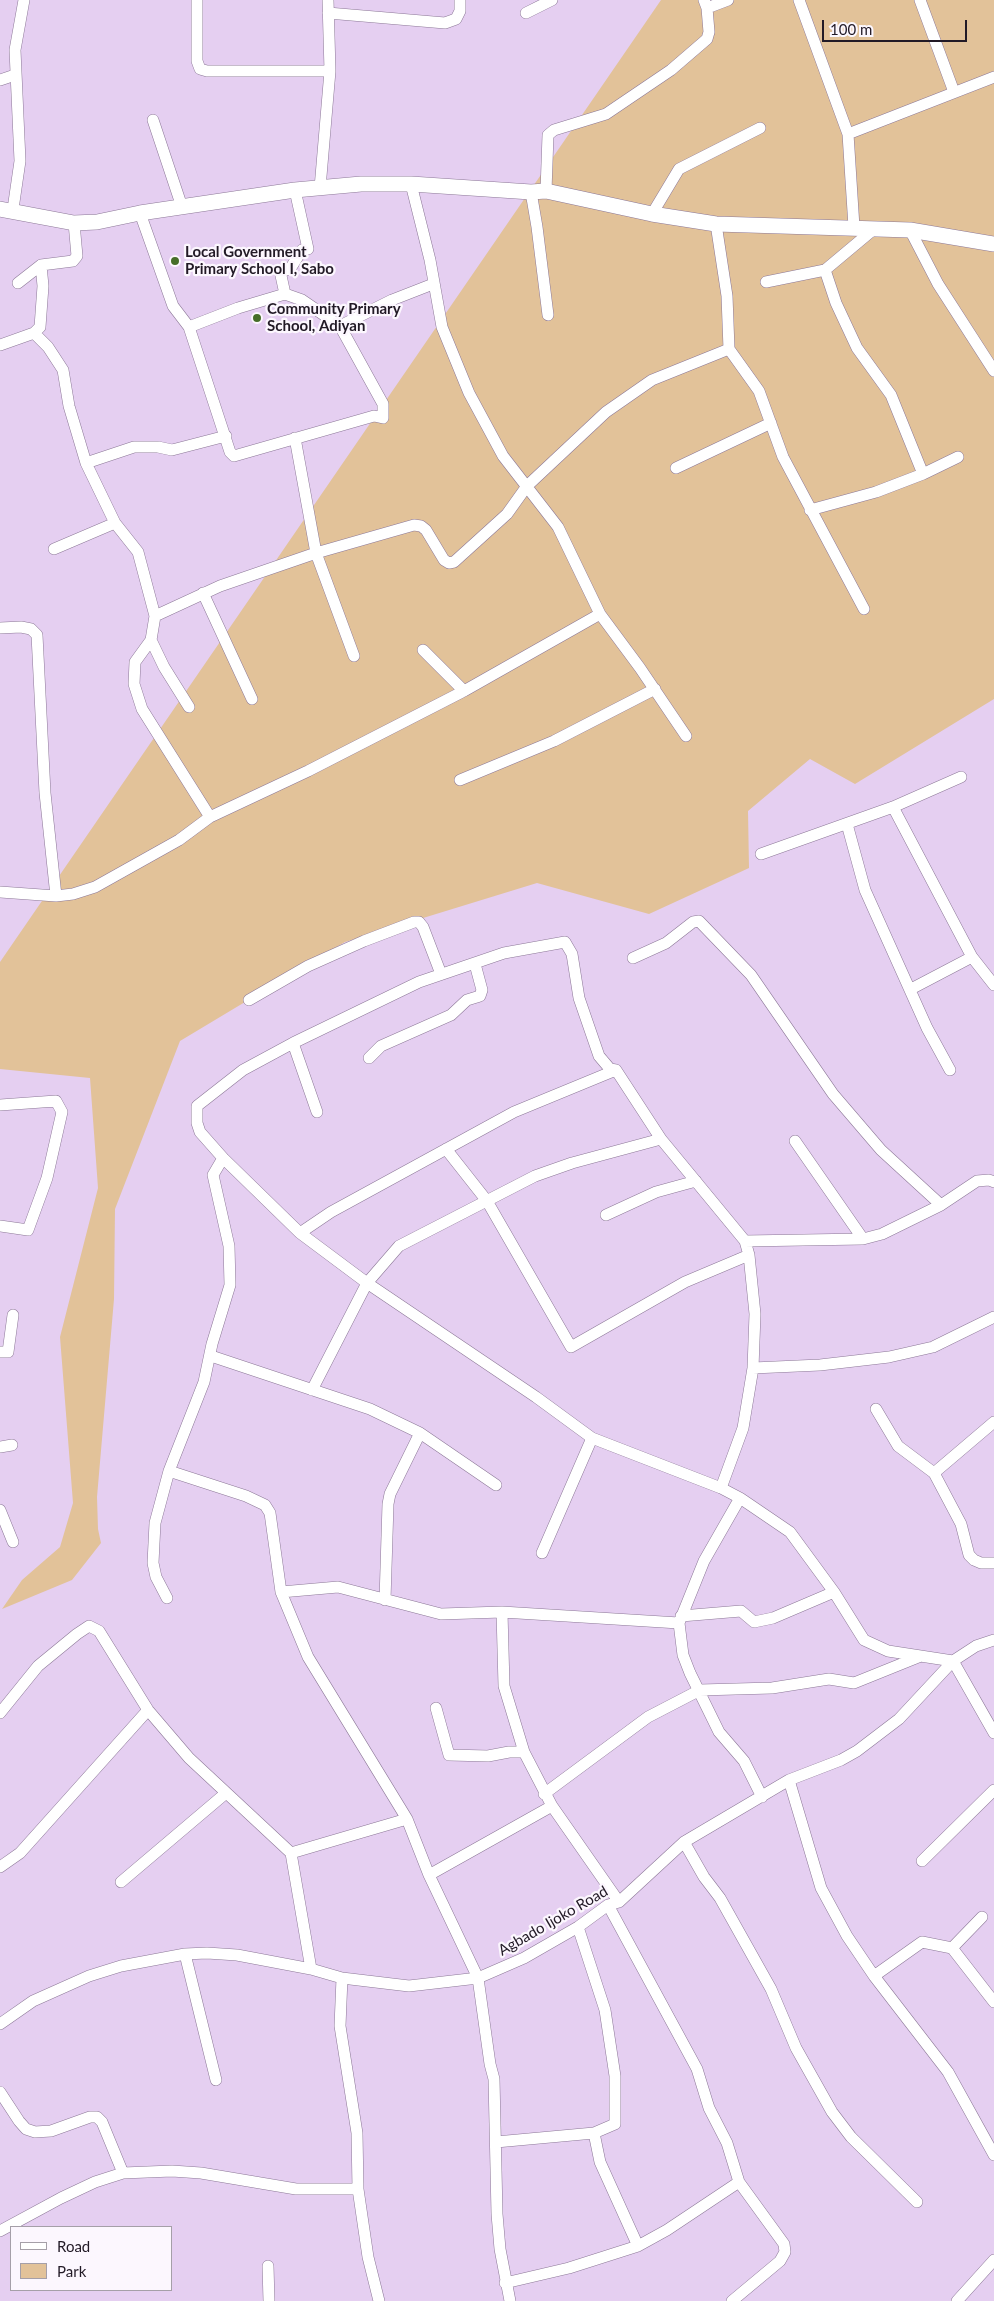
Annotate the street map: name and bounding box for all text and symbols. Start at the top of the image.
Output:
scale bar [824,10,969,42]
text: 100 m [830,20,872,38]
place label: Local Government Primary School I, Sabo [185,243,334,278]
marker: Local Government Primary School I, Sabo [169,255,181,267]
place label: Community Primary School, Adiyan [267,300,401,335]
marker: Community Primary School, Adiyan [251,312,263,324]
street label: Agbado Ijoko Road [495,1882,611,1960]
legend [10,2226,172,2291]
text: Road [57,2237,90,2255]
text: Park [57,2262,86,2280]

